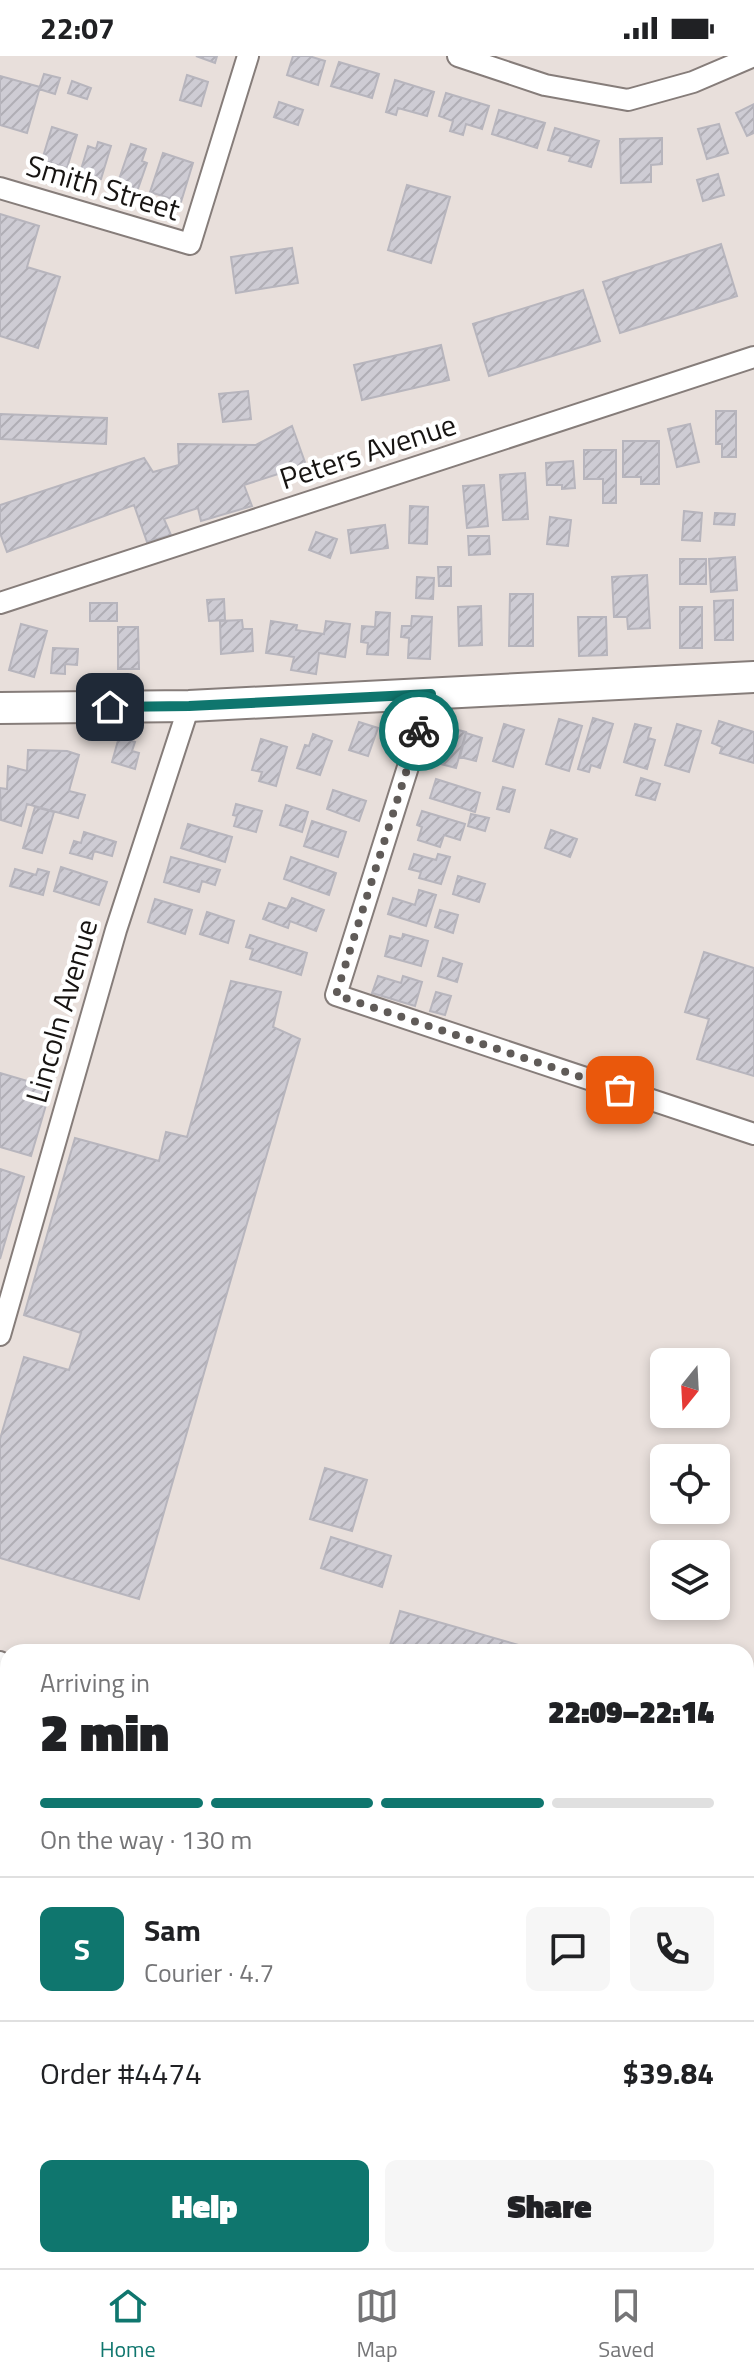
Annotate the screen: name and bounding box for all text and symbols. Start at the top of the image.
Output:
text: 22:07 [40,5,115,51]
street label: Smith Street [21,142,186,232]
street label: Peters Avenue [273,401,462,501]
pin [76,673,144,741]
icon: home [88,685,132,729]
courier [379,691,459,771]
icon: bike [397,709,441,753]
street label: Lincoln Avenue [13,913,109,1108]
pin [586,1056,654,1124]
icon: bag [598,1068,642,1112]
north arrow [650,1348,730,1428]
map controls [650,1348,730,1620]
button: locate [650,1444,730,1524]
button: layers [650,1540,730,1620]
text: Arriving in [40,1663,150,1702]
text: 22:09–22:14 [548,1689,714,1735]
text: 2 min [40,1692,169,1771]
text: On the way · 130 m [40,1820,252,1859]
text: Sam [144,1907,201,1953]
button: chat [526,1907,610,1991]
button: phone [630,1907,714,1991]
text: S [74,1926,90,1972]
text: Courier · 4.7 [144,1953,274,1992]
text: Order #4474 [40,2050,202,2096]
text: $39.84 [622,2050,714,2096]
button: Help [40,2160,369,2252]
button: Share [385,2160,714,2252]
tab: Home [100,2284,156,2366]
tab: Map [355,2284,399,2366]
tab: Saved [598,2284,654,2366]

